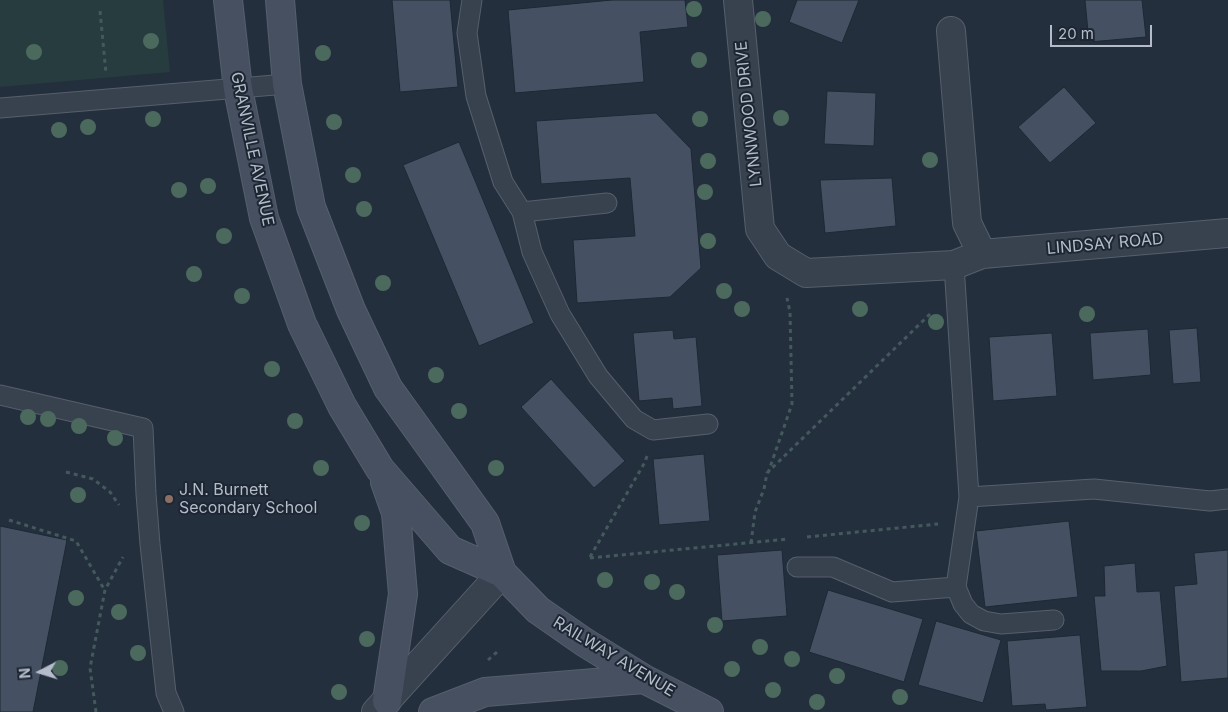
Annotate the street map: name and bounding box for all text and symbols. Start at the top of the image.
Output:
scale bar [1053,15,1156,47]
text: 20 m [1058,24,1094,43]
street label: LYNNWOOD DRIVE [732,40,766,188]
street label: GRANVILLE AVENUE [226,70,278,228]
street label: LINDSAY ROAD [1046,229,1164,259]
place label: J.N. Burnett Secondary School [179,480,317,518]
marker: J.N. Burnett Secondary School [163,493,175,505]
street label: RAILWAY AVENUE [550,613,678,701]
north arrow [15,647,65,697]
text: N [16,667,33,679]

